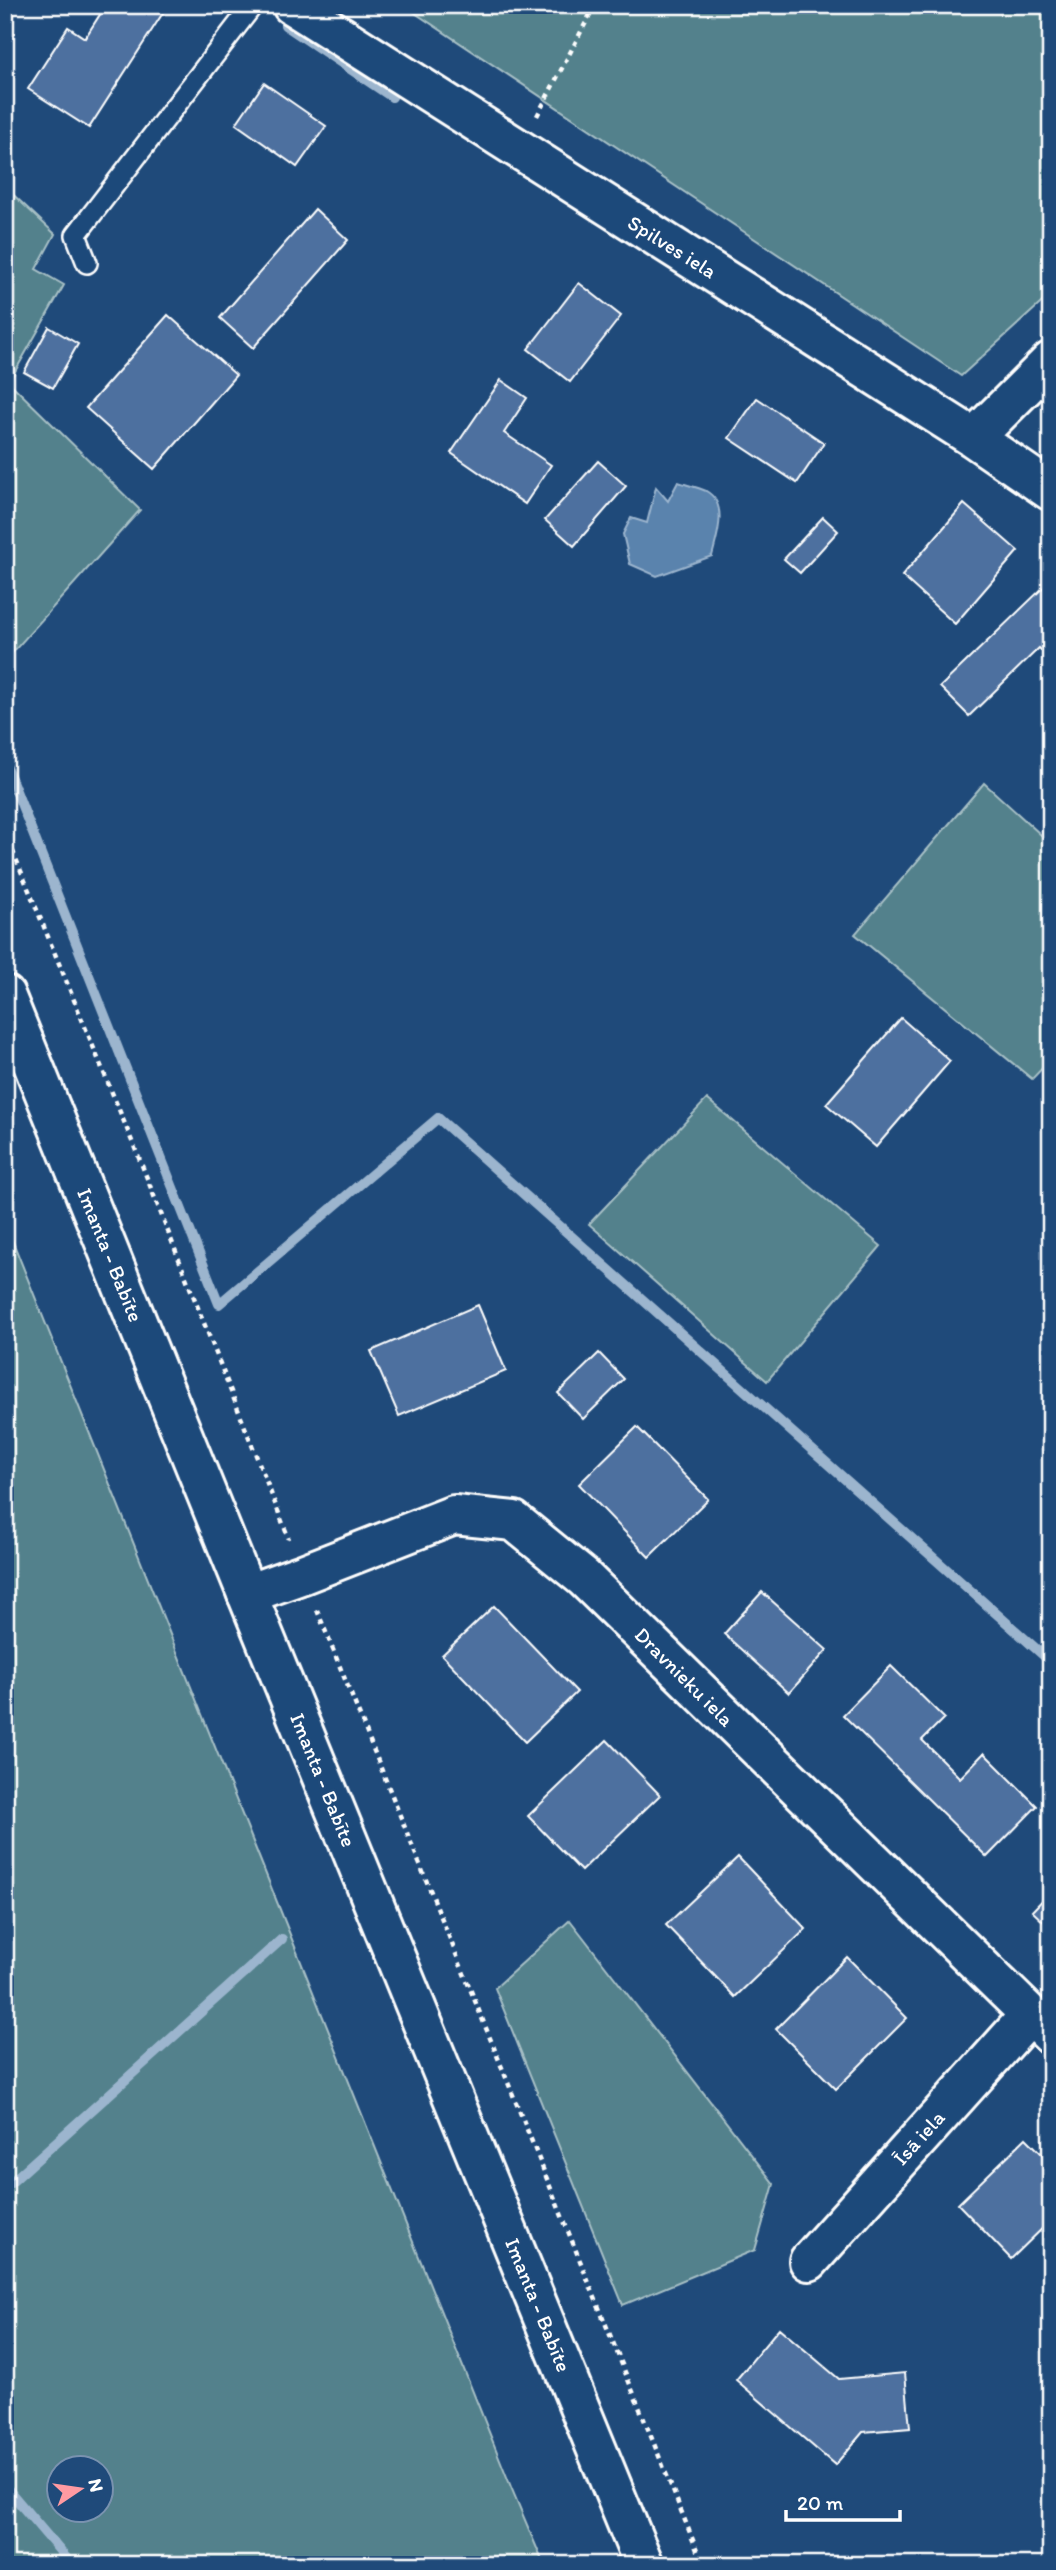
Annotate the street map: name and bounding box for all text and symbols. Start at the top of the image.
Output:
street label: Spilves iela [623,210,721,284]
street label: Imanta - Babīte [72,1184,149,1325]
street label: Dravnieku iela [630,1622,739,1731]
street label: Imanta - Babīte [285,1709,362,1850]
street label: Īsā iela [888,2105,950,2170]
street label: Imanta - Babīte [500,2234,577,2375]
north arrow [46,2454,116,2524]
text: N [83,2476,109,2494]
scale bar [786,2479,900,2523]
text: 20 m [797,2490,844,2515]

